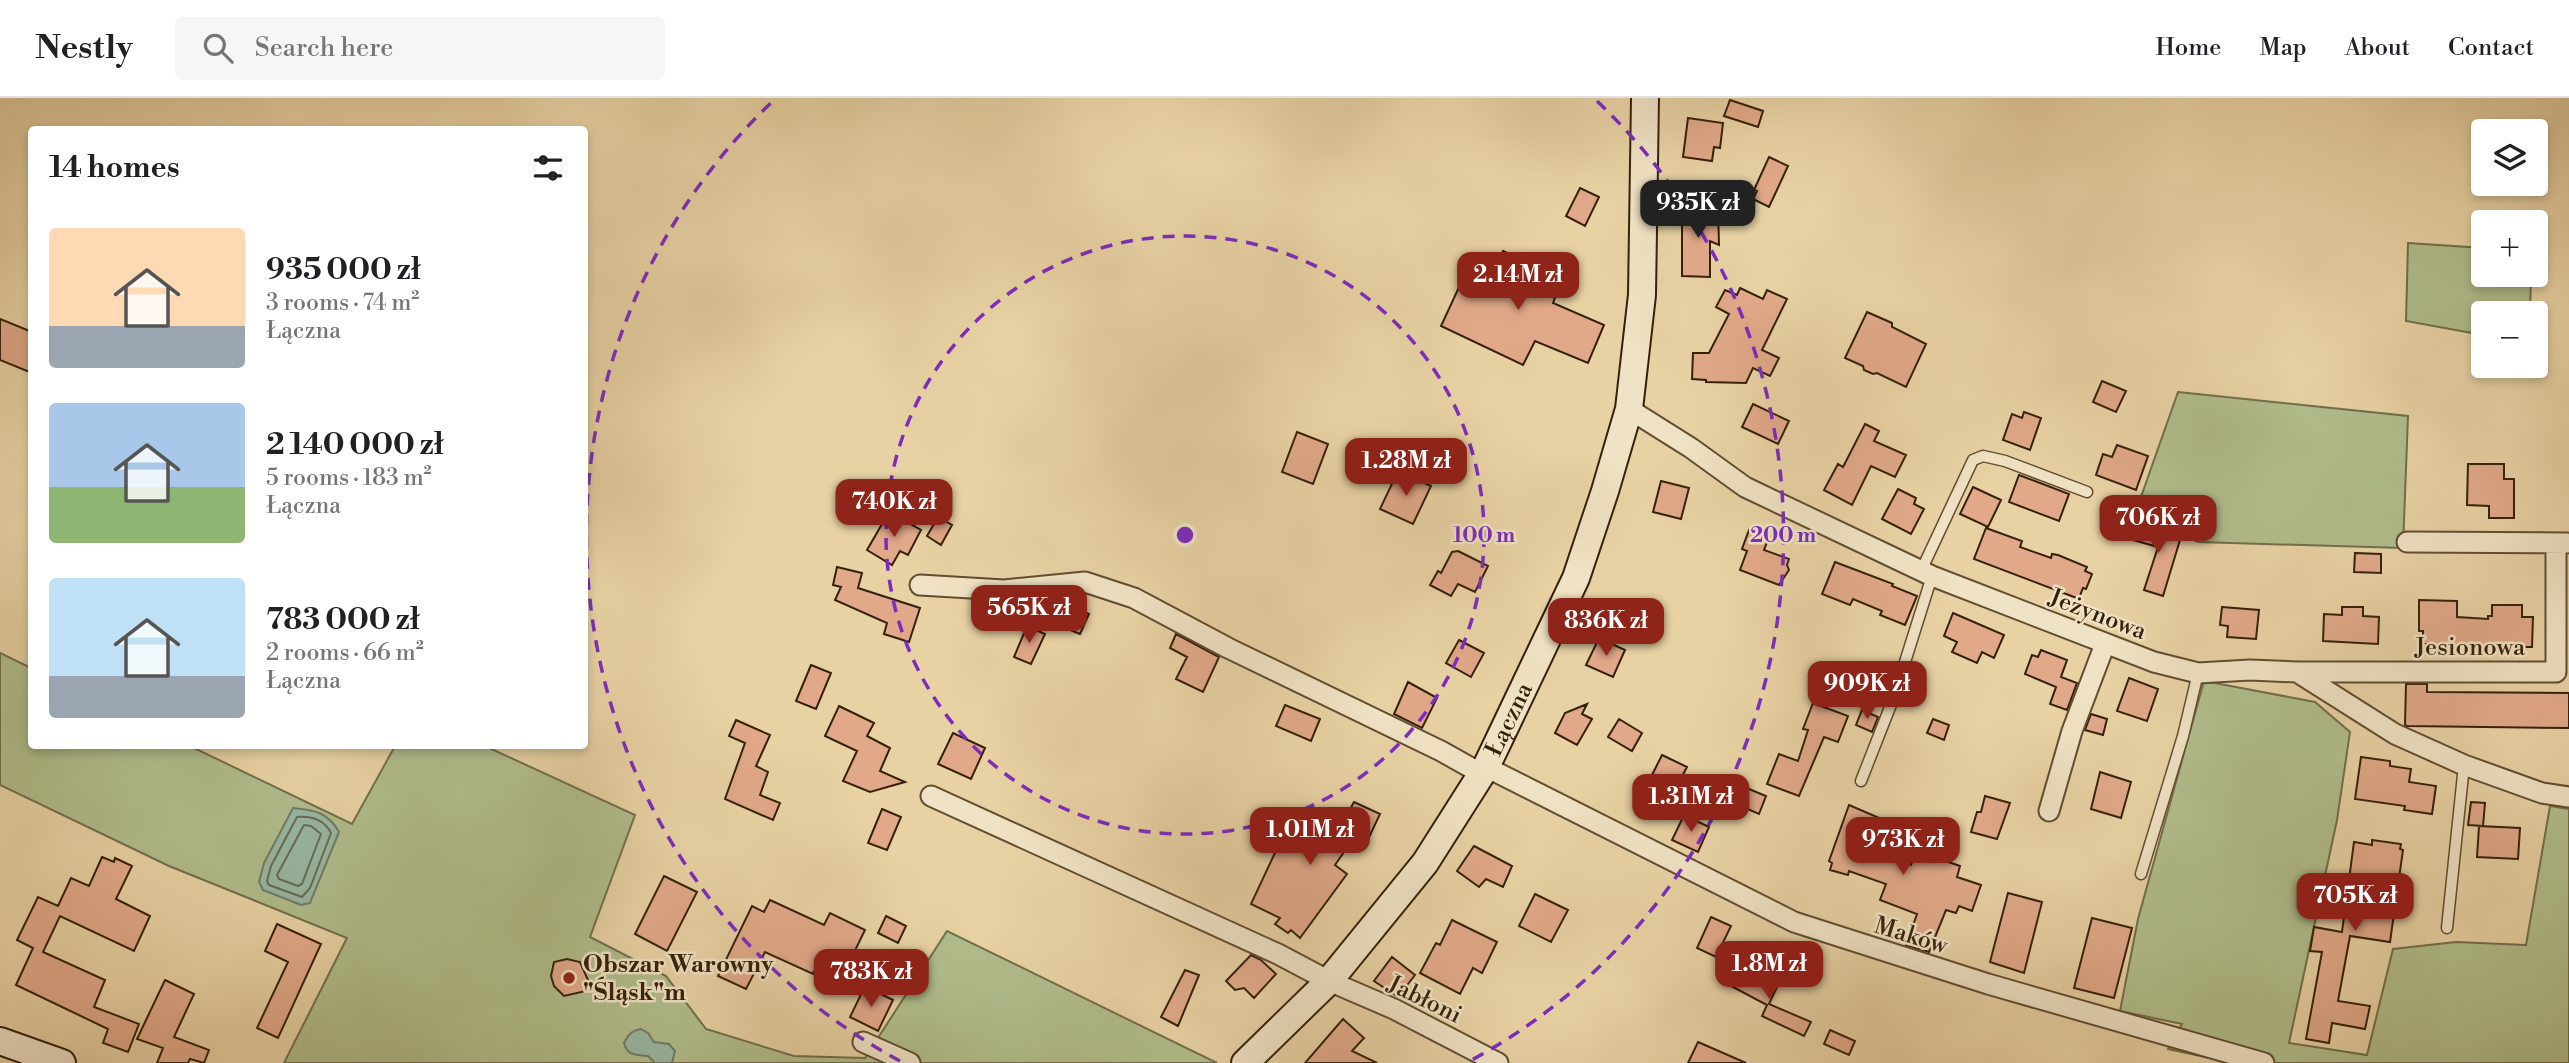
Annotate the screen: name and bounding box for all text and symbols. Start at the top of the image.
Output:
search box [175,17,665,80]
text: Nestly [35,28,133,69]
icon: search [199,29,237,67]
text: Search here [255,32,393,64]
text: Home [2156,33,2221,63]
text: Map [2259,33,2307,63]
text: About [2345,33,2410,63]
text: Contact [2448,33,2534,63]
map controls [2471,119,2548,378]
button: layers [2471,119,2548,196]
text: 14 homes [49,149,180,187]
icon: filters [529,149,567,187]
pin: 935K zł [1633,180,1763,240]
text: 935K zł [1656,189,1740,217]
button: + [2471,210,2548,287]
text: 935 000 zł [266,251,421,289]
pin: 2.14M zł [1446,252,1590,312]
icon: home [105,256,189,340]
text: 2.14M zł [1473,261,1563,289]
text: 3 rooms · 74 m² [266,289,419,317]
button: − [2471,301,2548,378]
text: Łączna [266,317,341,345]
text: 2 140 000 zł [266,426,444,464]
icon: home [105,431,189,515]
pin: 1.28M zł [1334,438,1478,498]
text: 1.28M zł [1361,447,1451,475]
text: 5 rooms · 183 m² [266,464,432,492]
pin: 740K zł [829,480,959,539]
text: 740K zł [851,488,937,516]
text: Łączna [266,492,341,520]
pin: 706K zł [2093,496,2223,555]
text: 706K zł [2116,504,2200,532]
centre of rings [1173,523,1197,547]
text: 100 m [1453,523,1515,549]
text: 200 m [1750,523,1816,549]
street label: Jeżynowa [2044,582,2151,647]
pin: 565K zł [964,586,1094,645]
text: 565K zł [987,594,1071,622]
pin: 836K zł [1541,598,1671,658]
text: 783 000 zł [266,601,420,639]
icon: home [105,606,189,690]
text: 836K zł [1564,607,1648,635]
street label: Jesionowa [2414,633,2526,663]
text: 2 rooms · 66 m² [266,639,424,667]
pin: 909K zł [1802,662,1932,721]
text: Łączna [266,667,341,695]
text: 909K zł [1824,670,1910,698]
street label: Łączna [1479,677,1540,762]
pin: 1.31M zł [1619,774,1763,834]
text: 1.31M zł [1648,783,1734,811]
pin: 1.01M zł [1238,808,1382,867]
text: 1.01M zł [1266,816,1354,844]
pin: 973K zł [1838,818,1968,877]
text: 973K zł [1862,826,1944,854]
pin: 705K zł [2290,874,2420,933]
text: 705K zł [2313,882,2397,910]
street label: Maków [1870,911,1953,962]
pin: 1.8M zł [1704,942,1834,1001]
place label: Obszar Warowny "Śląsk"m [583,950,774,1008]
pin: 783K zł [806,950,936,1009]
text: 1.8M zł [1731,950,1807,978]
text: 783K zł [830,958,912,986]
street label: Jabłoni [1382,969,1467,1031]
marker: Obszar Warowny "Śląsk"m [561,970,577,986]

